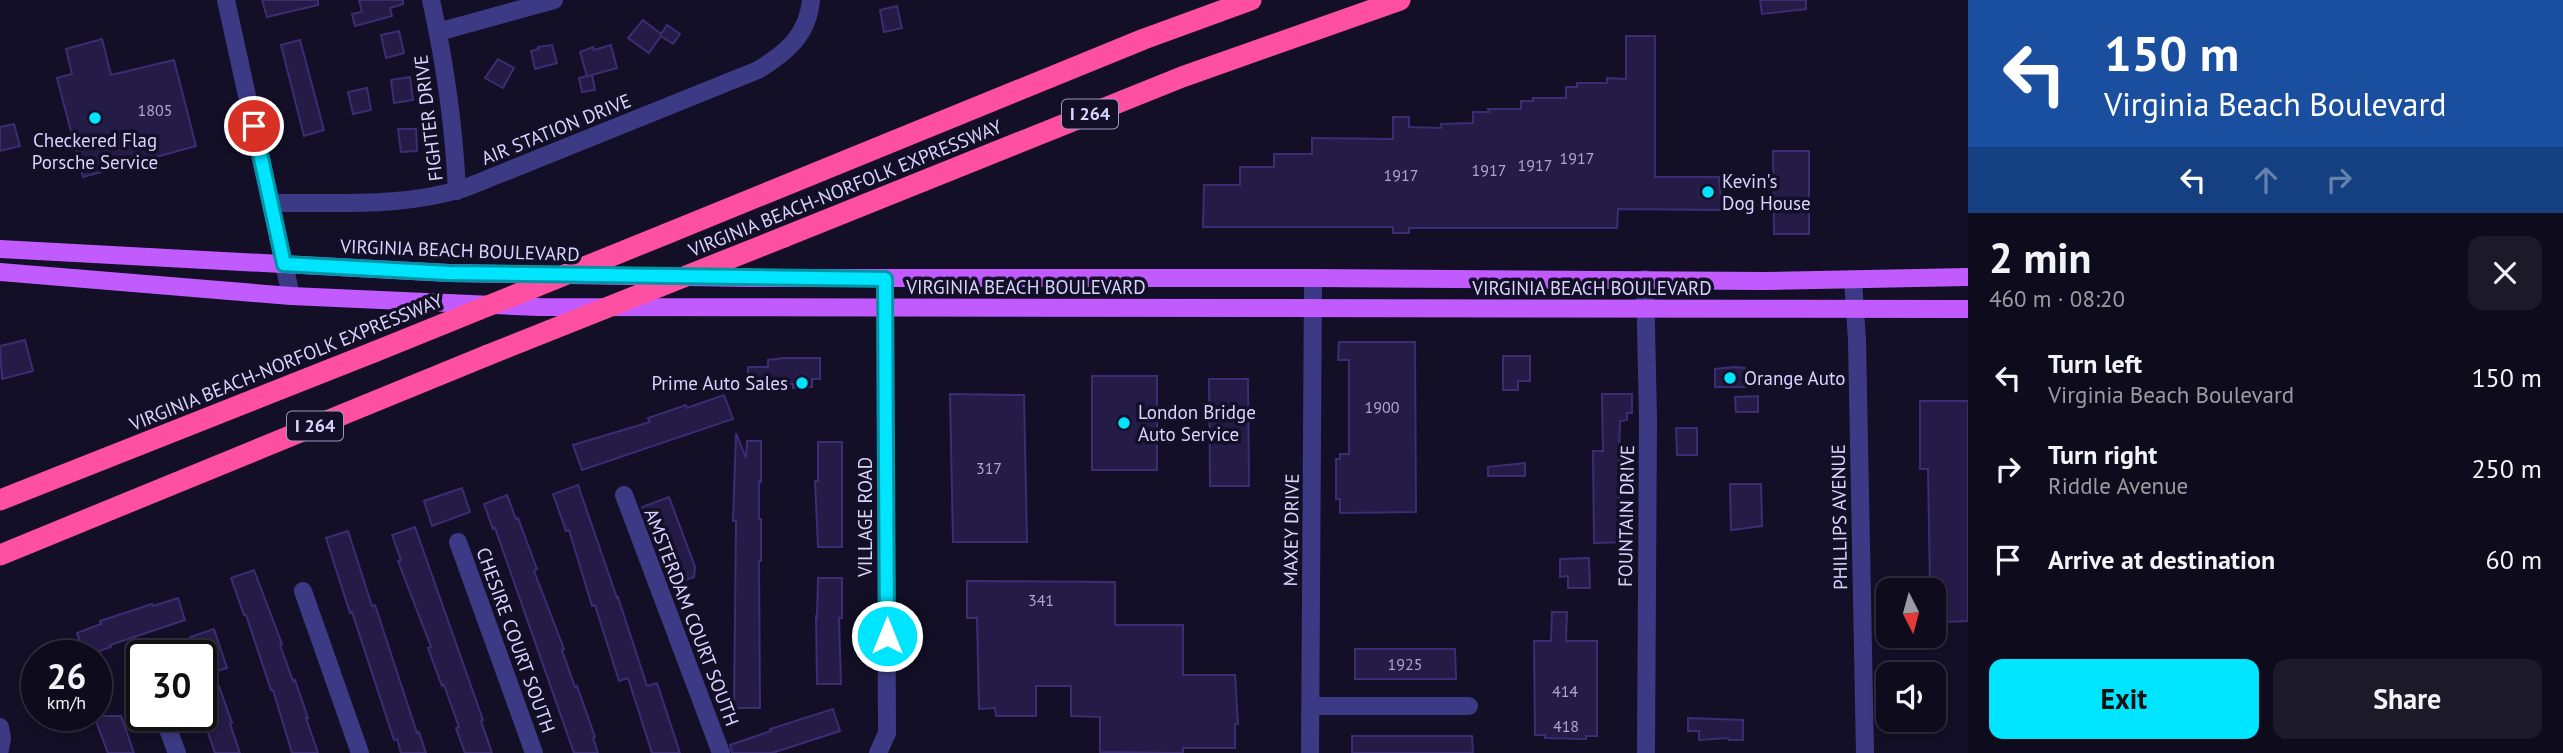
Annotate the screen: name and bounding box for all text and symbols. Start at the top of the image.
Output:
text: 150 m [2104,21,2239,85]
icon: left [1989,28,2080,119]
street label: FIGHTER DRIVE [408,53,448,183]
text: Virginia Beach Boulevard [2104,83,2447,125]
street label: AIR STATION DRIVE [478,88,634,170]
pin [224,96,284,156]
house number: 1805 [138,100,172,120]
road number: I 264 [1062,100,1118,128]
icon: arrive [235,107,273,145]
marker: Checkered Flag Porsche Service [87,110,103,126]
street label: VIRGINIA BEACH-NORFOLK EXPRESSWAY [684,114,1005,262]
place label: Checkered Flag Porsche Service [32,128,158,174]
house number: 1917 [1560,148,1594,168]
house number: 1917 [1518,155,1552,175]
house number: 1917 [1472,160,1506,180]
icon: left [2174,161,2212,199]
icon: ahead [2247,161,2285,199]
icon: right [2320,161,2358,199]
house number: 1917 [1384,165,1418,185]
place label: Kevin's Dog House [1722,169,1811,215]
marker: Kevin's Dog House [1700,184,1716,200]
text: 2 min [1989,230,2091,285]
street label: VIRGINIA BEACH BOULEVARD [339,234,580,266]
button: close [2468,236,2542,310]
street label: VIRGINIA BEACH BOULEVARD [905,275,1146,299]
street label: VIRGINIA BEACH BOULEVARD [1471,276,1712,300]
text: 460 m · 08:20 [1989,284,2125,313]
street label: VIRGINIA BEACH-NORFOLK EXPRESSWAY [125,288,446,436]
text: Turn left [2048,347,2142,380]
icon: left [1989,359,2027,397]
text: 150 m [2471,361,2542,394]
place label: Orange Auto [1744,366,1845,390]
marker: Orange Auto [1722,370,1738,386]
place label: Prime Auto Sales [651,371,788,395]
marker: Prime Auto Sales [794,375,810,391]
text: Virginia Beach Boulevard [2048,380,2294,409]
house number: 1900 [1365,397,1400,417]
place label: London Bridge Auto Service [1138,400,1256,446]
road number: I 264 [287,412,343,440]
marker: London Bridge Auto Service [1116,415,1132,431]
text: Turn right [2048,438,2157,471]
street label: PHILLIPS AVENUE [1826,444,1852,590]
street label: FOUNTAIN DRIVE [1613,445,1639,587]
icon: right [1989,450,2027,488]
text: 250 m [2471,452,2542,485]
street label: VILLAGE ROAD [853,457,877,578]
house number: 317 [976,458,1002,478]
text: Riddle Avenue [2048,471,2188,500]
street label: MAXEY DRIVE [1278,473,1304,587]
street label: AMSTERDAM COURT SOUTH [639,505,745,729]
icon: arrive [1989,541,2027,579]
text: Arrive at destination [2048,543,2275,576]
text: 60 m [2486,543,2542,576]
street label: CHESIRE COURT SOUTH [471,544,561,736]
north arrow [1876,578,1946,648]
map controls [1876,578,1946,732]
house number: 341 [1028,590,1054,610]
position arrow [850,599,924,673]
speed limit sign: 30 [126,640,217,731]
text: 26 [47,653,86,699]
house number: 1925 [1388,654,1422,674]
button: Exit [1989,659,2259,739]
button: Share [2273,659,2542,739]
button: sound [1876,662,1946,732]
house number: 414 [1552,681,1578,701]
text: km/h [47,691,86,714]
house number: 418 [1553,716,1579,736]

